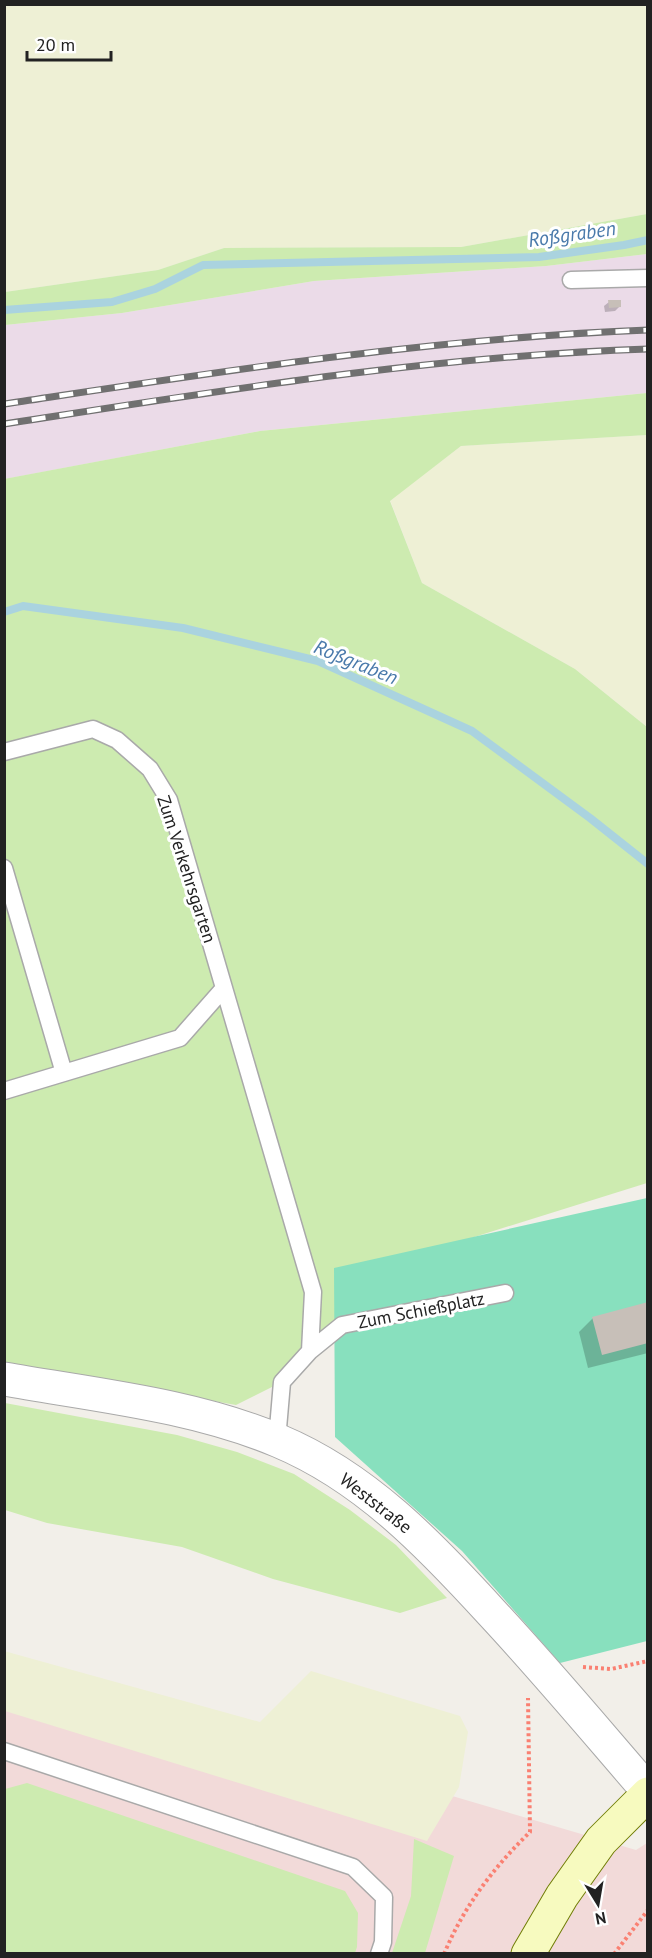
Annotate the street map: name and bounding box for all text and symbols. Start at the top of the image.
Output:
scale bar [27,24,111,62]
text: 20 m [36,33,75,56]
water label: Roßgraben [527,215,617,253]
water label: Roßgraben [310,633,402,691]
street label: Zum Verkehrsgarten [152,792,222,946]
street label: Zum Schießplatz [356,1286,486,1334]
street label: Weststraße [335,1468,417,1538]
north arrow [568,1874,628,1934]
text: N [594,1908,608,1930]

